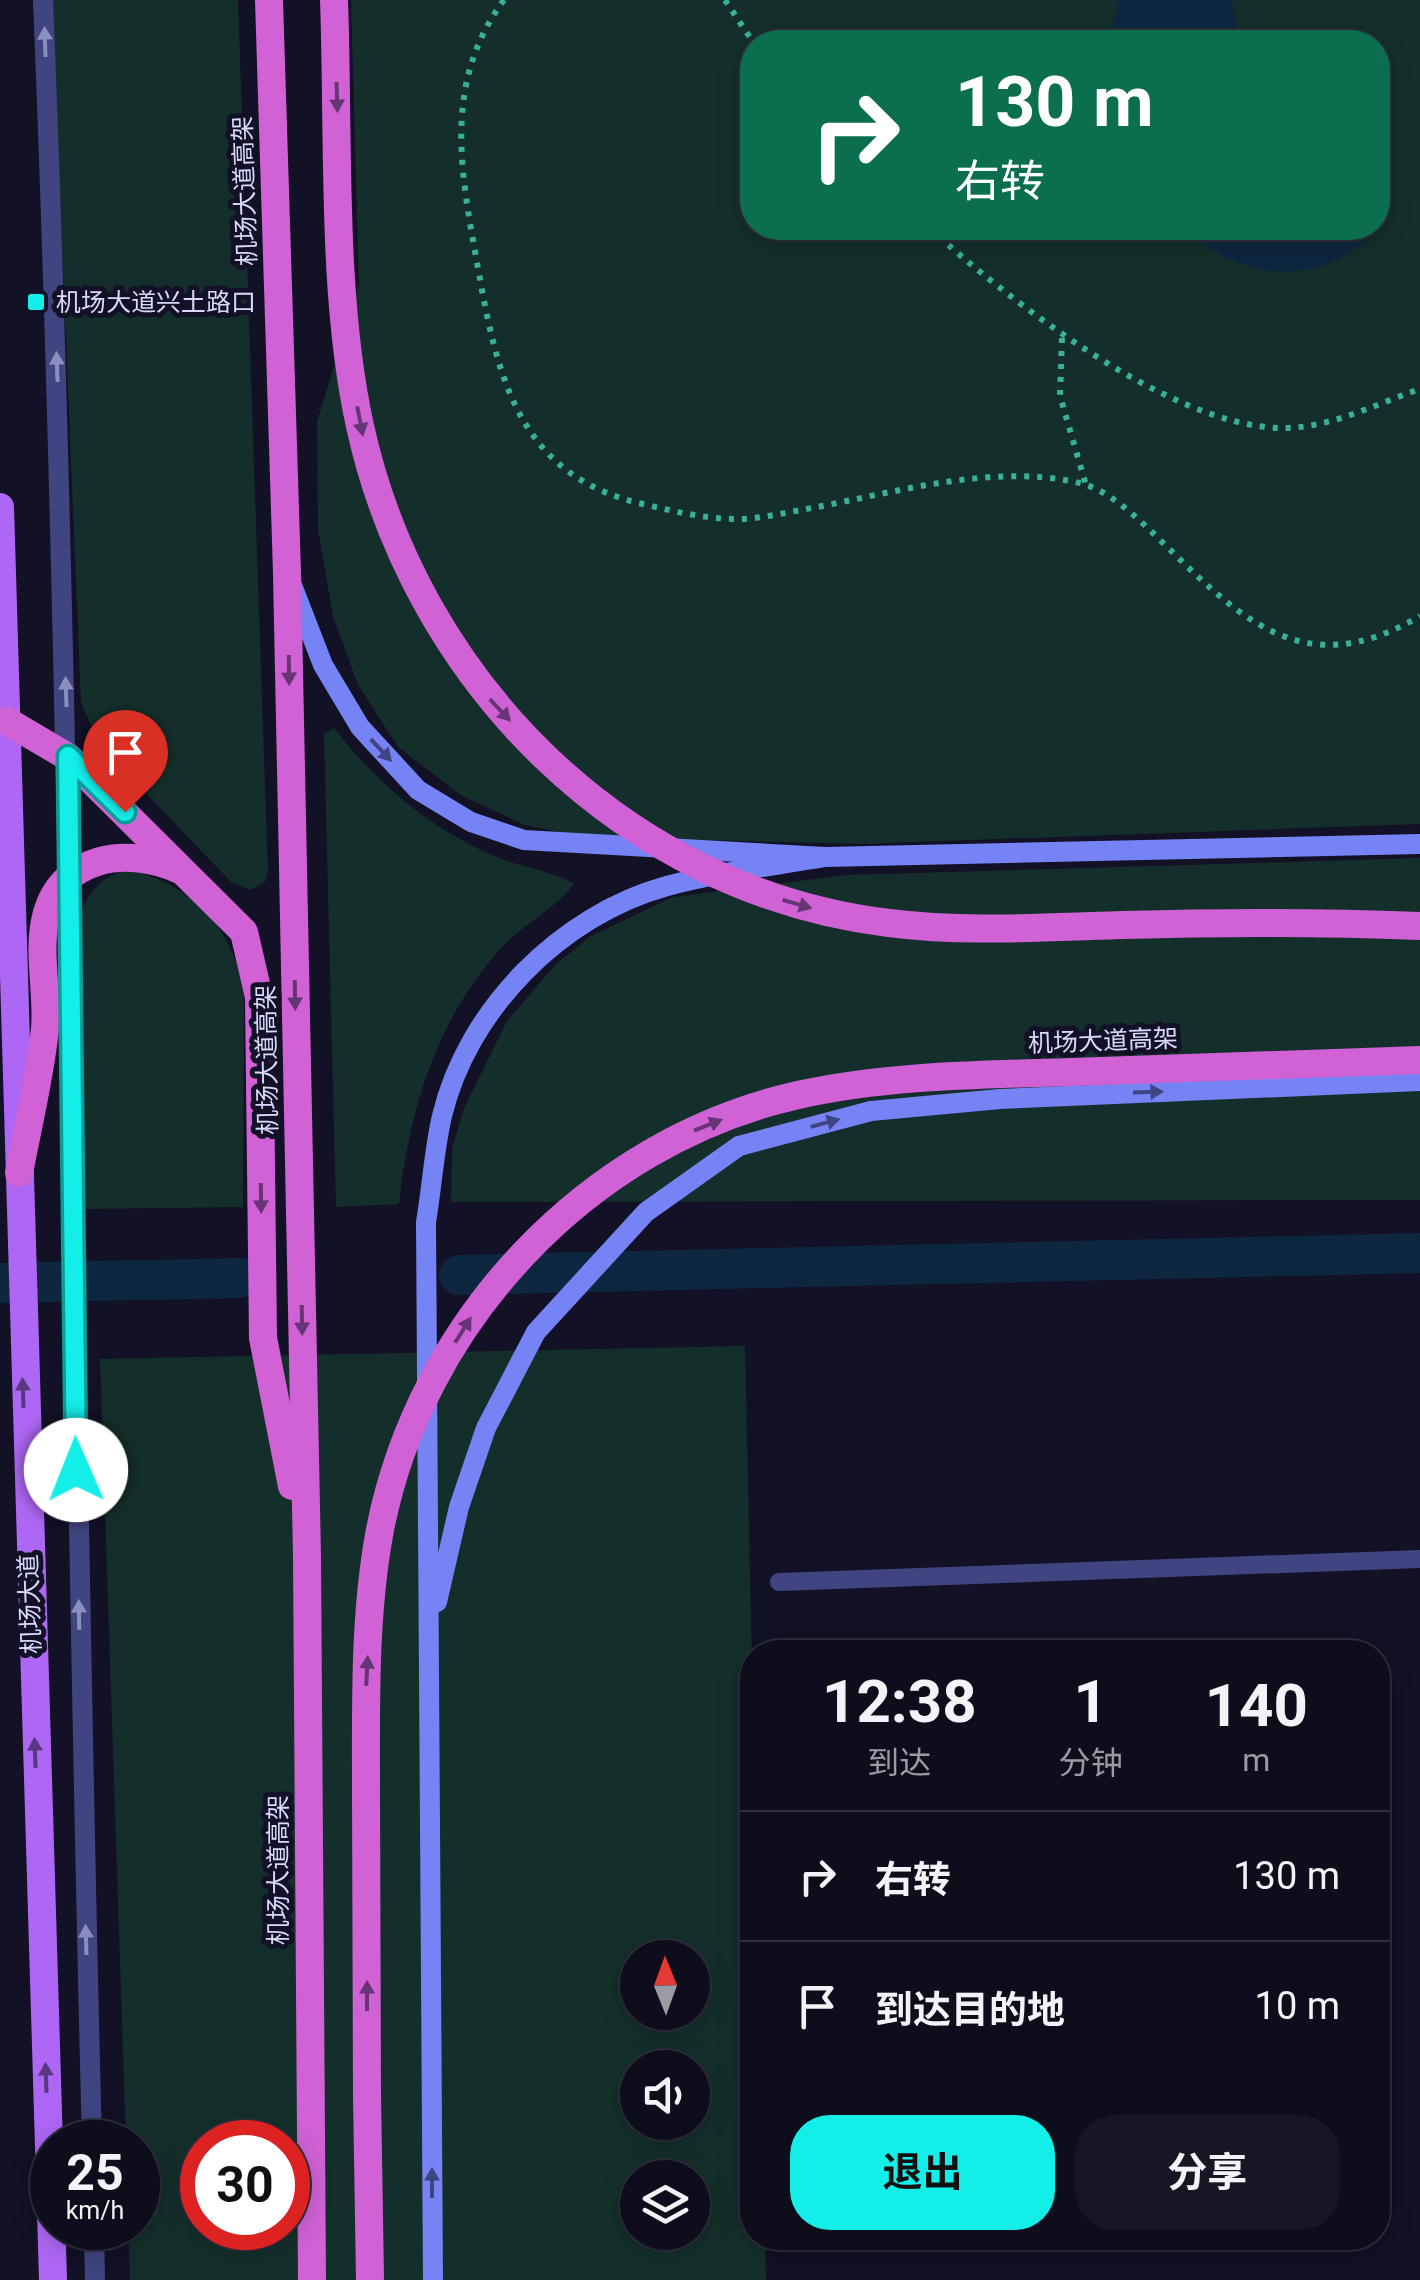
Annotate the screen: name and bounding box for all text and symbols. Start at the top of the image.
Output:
one-way arrow [36,26,52,58]
text: 130 m [955,61,1154,143]
icon: right [790,70,920,200]
one-way arrow [330,82,346,114]
street label: 机场大道高架 [228,116,262,266]
text: 右转 [955,155,1045,208]
place label: 机场大道兴土路口 [56,288,256,317]
marker: 机场大道兴土路口 [25,291,47,313]
one-way arrow [48,351,64,383]
one-way arrow [353,406,368,437]
one-way arrow [281,655,297,687]
one-way arrow [58,676,74,708]
one-way arrow [488,698,511,722]
pin [83,710,168,813]
icon: arrive [98,725,153,780]
one-way arrow [369,738,392,762]
one-way arrow [782,897,812,912]
one-way arrow [288,980,304,1012]
street label: 机场大道高架 [251,985,283,1135]
street label: 机场大道高架 [1028,1024,1178,1058]
one-way arrow [1132,1084,1164,1100]
one-way arrow [810,1115,841,1131]
one-way arrow [694,1116,724,1132]
one-way arrow [253,1182,269,1214]
one-way arrow [294,1305,310,1337]
one-way arrow [454,1316,471,1344]
one-way arrow [15,1376,31,1408]
position arrow [24,1418,128,1522]
street label: 机场大道 [14,1554,46,1654]
one-way arrow [71,1599,87,1631]
one-way arrow [359,1655,375,1687]
text: 12:38 [822,1666,977,1737]
text: 1 [1073,1666,1108,1737]
text: 140 [1205,1670,1308,1741]
one-way arrow [27,1736,43,1768]
text: m [1242,1741,1270,1779]
text: 到达 [867,1744,931,1782]
text: 分钟 [1059,1744,1123,1782]
street label: 机场大道高架 [264,1795,293,1945]
icon: right [790,1849,845,1904]
text: 130 m [1233,1854,1340,1898]
text: 右转 [875,1858,951,1902]
one-way arrow [78,1924,94,1956]
north arrow [620,1940,710,2030]
map controls [620,1940,710,2250]
icon: arrive [790,1979,845,2034]
one-way arrow [359,1980,375,2012]
text: 10 m [1255,1984,1340,2028]
text: 到达目的地 [875,1988,1065,2032]
button: sound [620,2050,710,2140]
one-way arrow [38,2061,54,2093]
button: 退出 [790,2115,1055,2230]
button: 分享 [1075,2115,1340,2230]
speed limit sign: 30 [180,2120,310,2250]
text: 25 [66,2144,124,2202]
button: layers [620,2160,710,2250]
one-way arrow [424,2166,440,2198]
text: km/h [66,2196,124,2225]

